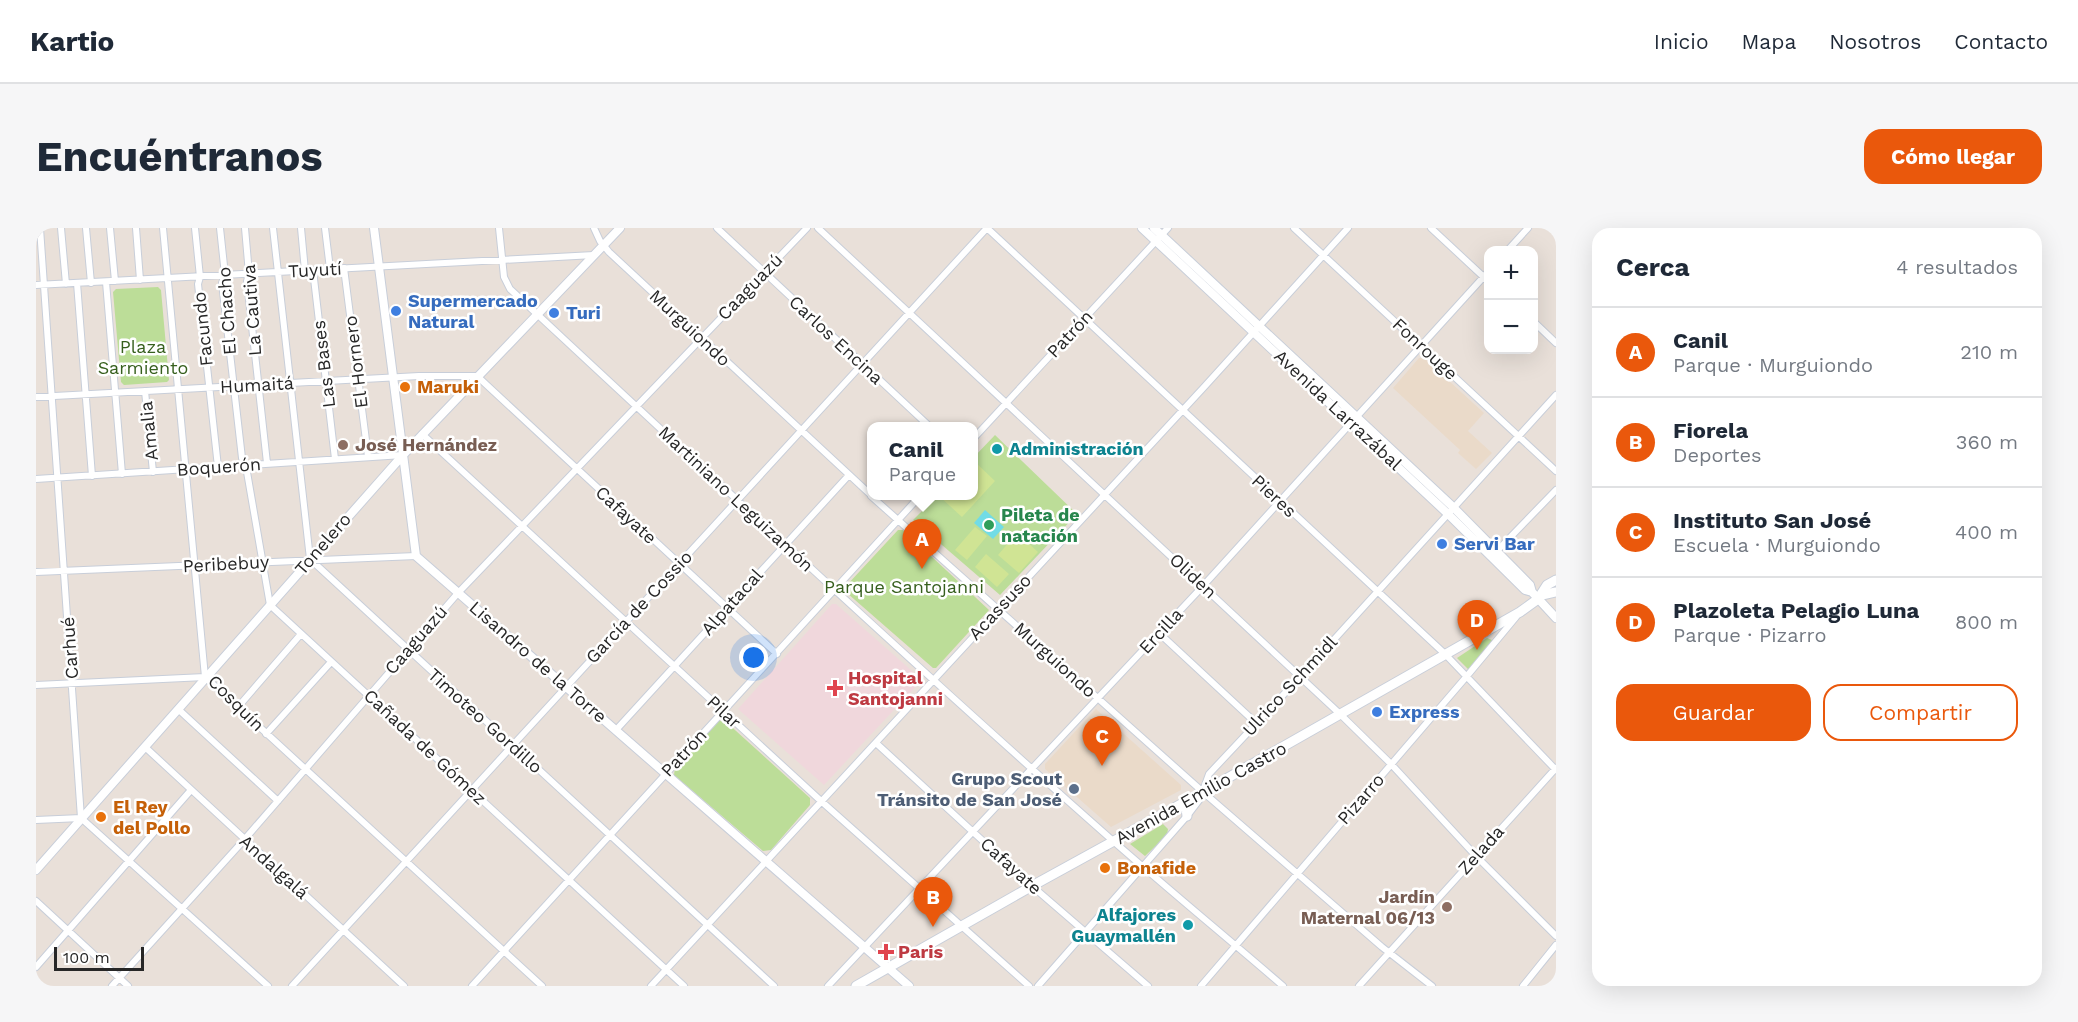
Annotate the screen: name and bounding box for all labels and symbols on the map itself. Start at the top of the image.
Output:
street label: Caaguazú [713,249,786,324]
street label: Tuyutí [288,258,342,281]
street label: La Cautiva [238,263,265,357]
street label: El Chacho [213,266,240,356]
street label: Murguiondo [646,285,735,370]
place label: Supermercado Natural [408,290,538,332]
street label: Facundo [188,291,217,367]
street label: Carlos Encina [785,291,888,388]
place label: Turi [566,302,601,323]
marker: Supermercado Natural [389,304,403,318]
marker: Turi [547,306,561,320]
street label: Patrón [1042,306,1097,362]
street label: Fonrouge [1389,313,1462,384]
street label: El Hornero [339,315,372,410]
street label: Las Bases [308,319,339,409]
park label: Plaza Sarmiento [98,336,188,378]
street label: Avenida Larrazábal [1270,345,1407,474]
street label: Humaitá [219,372,294,397]
place label: Maruki [417,376,479,397]
marker: Maruki [398,380,412,394]
street label: Amalia [135,400,162,462]
street label: Martiniano Leguizamón [655,421,818,576]
place label: José Hernández [355,434,497,455]
marker: José Hernández [336,438,350,452]
place label: Administración [1009,438,1144,459]
marker: Administración [990,442,1004,456]
street label: Boquerón [176,453,262,480]
street label: Pieres [1248,470,1301,521]
street label: Cafayate [592,481,661,548]
place label: Pileta de natación [1001,504,1080,546]
street label: Tonelero [290,508,355,579]
marker: Pileta de natación [982,518,996,532]
pin: A [902,520,942,569]
place label: Servi Bar [1454,533,1535,554]
marker: Servi Bar [1435,537,1449,551]
street label: García de Cossio [581,546,696,667]
street label: Oliden [1165,549,1221,603]
street label: Peribebuy [182,551,271,576]
street label: Alpatacal [696,564,767,639]
street label: Acassuso [964,569,1035,644]
park label: Parque Santojanni [824,576,984,597]
street label: Lisandro de la Torre [465,596,611,727]
pin: D [1458,600,1496,650]
street label: Caaguazú [380,601,451,678]
street label: Ercilla [1134,604,1187,658]
street label: Carhué [57,616,82,680]
street label: Murguiondo [1010,617,1101,702]
street label: Ulrico Schmidl [1238,631,1342,740]
your location [739,643,768,672]
street label: Timoteo Gordillo [424,664,547,778]
place label: Hospital Santojanni [848,667,943,709]
street label: Cosquín [204,670,269,735]
marker: Hospital Santojanni [826,679,844,697]
street label: Cañada de Gómez [360,684,491,809]
street label: Pilar [703,691,746,733]
place label: Express [1389,701,1460,722]
marker: Express [1370,705,1384,719]
pin: C [1082,716,1122,766]
street label: Patrón [656,725,711,781]
street label: Avenida Emilio Castro [1112,737,1290,848]
place label: Grupo Scout Tránsito de San José [877,768,1062,810]
street label: Pizarro [1333,769,1388,828]
marker: Grupo Scout Tránsito de San José [1067,782,1081,796]
place label: El Rey del Pollo [113,796,191,838]
marker: El Rey del Pollo [94,810,108,824]
street label: Zelada [1453,821,1508,878]
street label: Andalgalá [236,830,313,903]
street label: Cafayate [976,833,1046,899]
place label: Bonafide [1117,857,1196,878]
marker: Bonafide [1098,861,1112,875]
pin: B [914,878,952,927]
place label: Jardín Maternal 06/13 [1301,886,1435,928]
marker: Jardín Maternal 06/13 [1440,900,1454,914]
place label: Alfajores Guaymallén [1071,904,1176,946]
marker: Alfajores Guaymallén [1181,918,1195,932]
place label: Paris [898,941,943,962]
scale bar [54,944,144,972]
marker: Paris [879,945,893,959]

